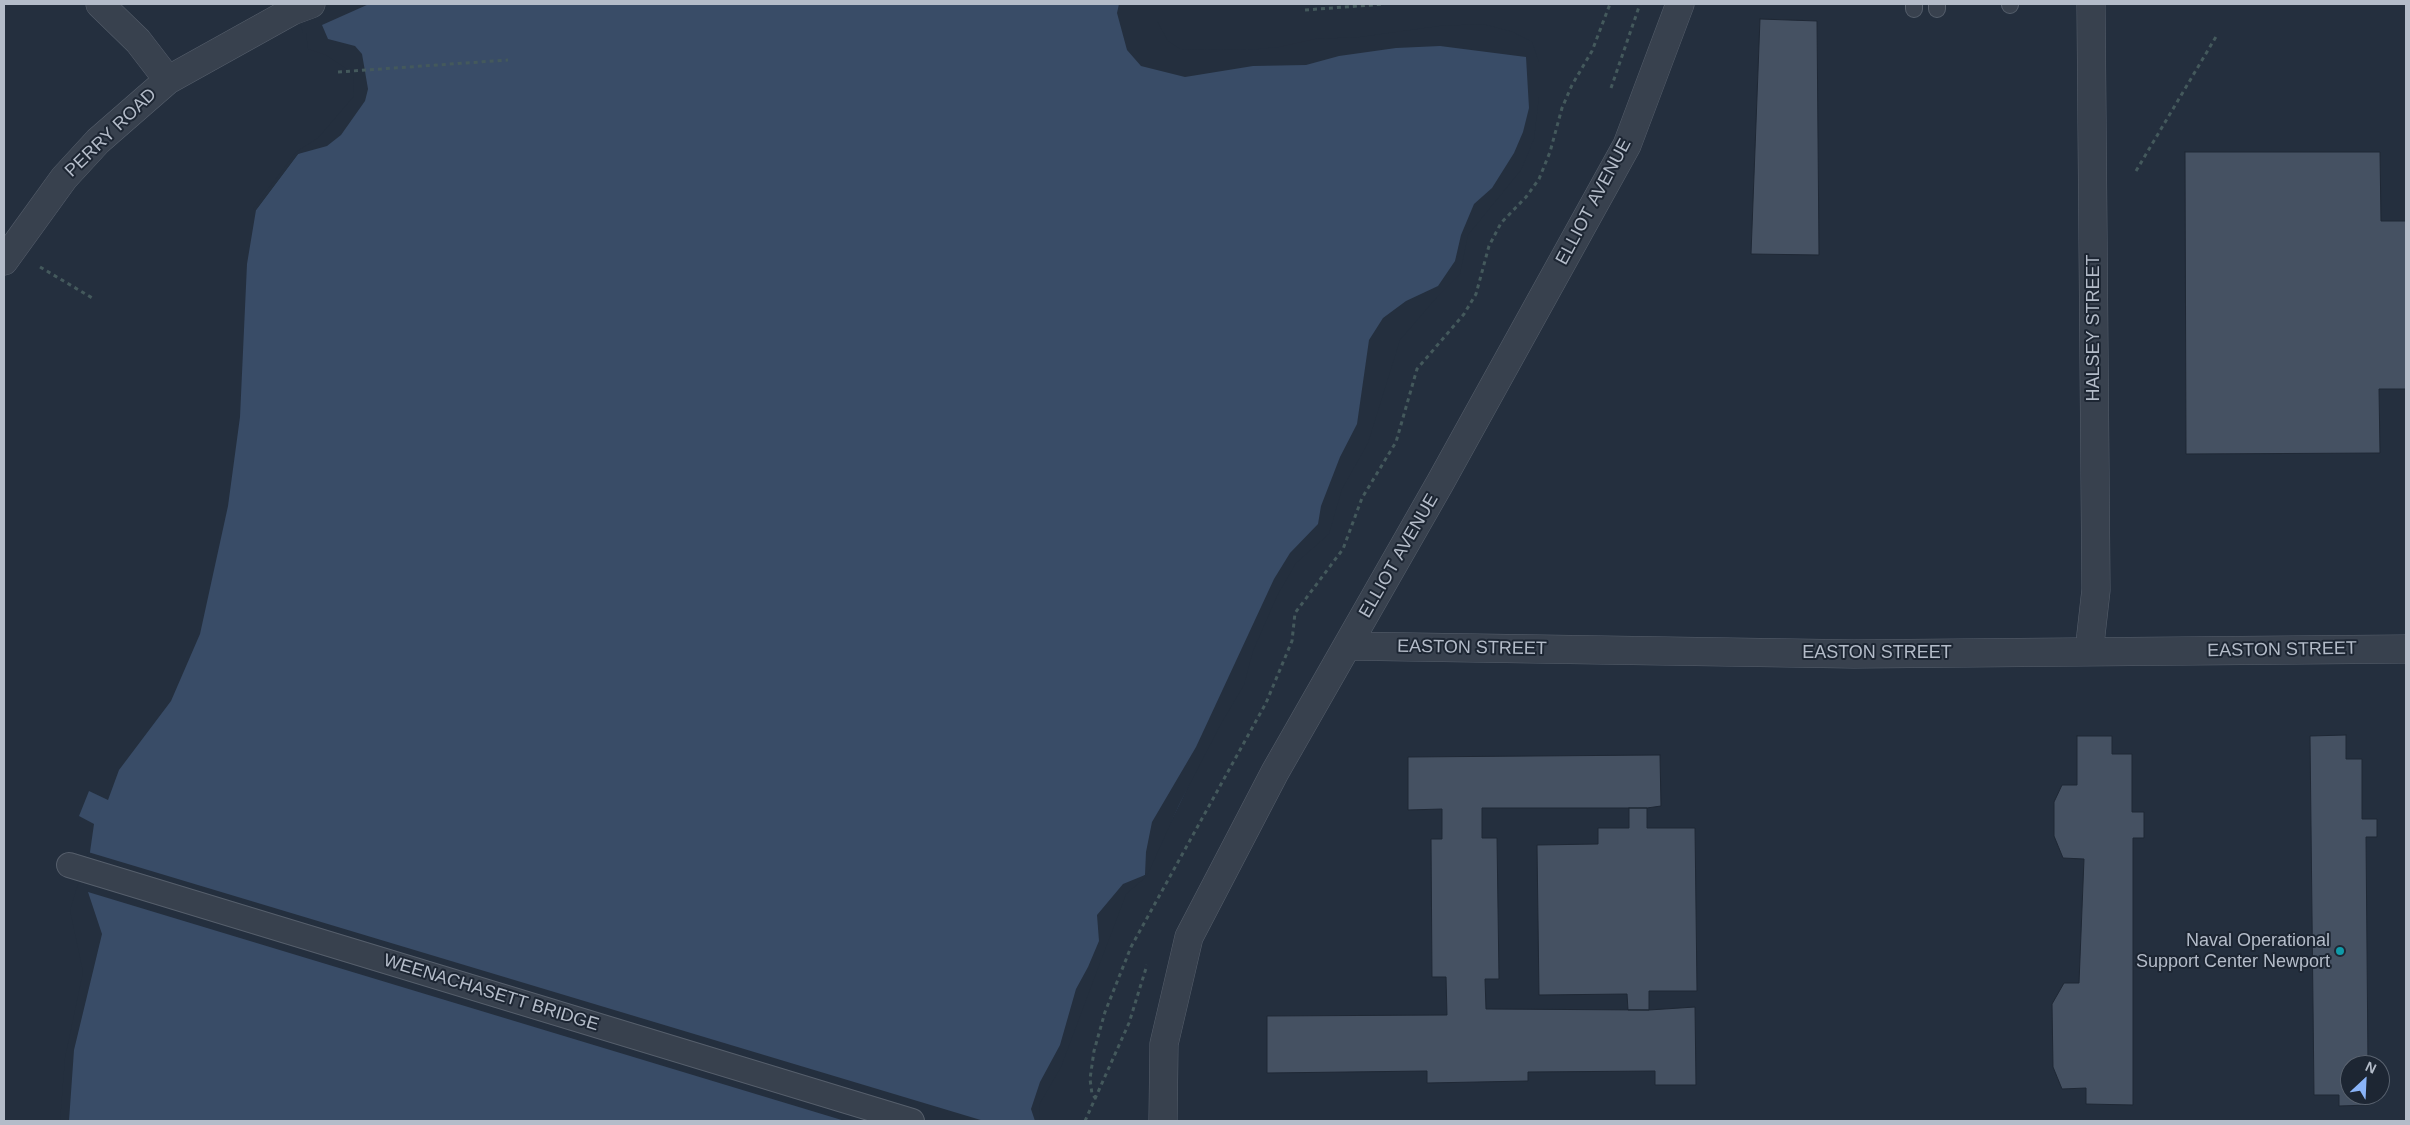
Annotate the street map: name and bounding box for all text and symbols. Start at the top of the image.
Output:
street label: PERRY ROAD [61,84,161,182]
street label: ELLIOT AVENUE [1552,135,1636,269]
street label: HALSEY STREET [2083,254,2105,402]
street label: ELLIOT AVENUE [1355,490,1443,622]
street label: EASTON STREET [1397,636,1547,660]
street label: EASTON STREET [2207,638,2357,662]
street label: EASTON STREET [1802,642,1952,664]
place label: Naval Operational Support Center Newport [2136,930,2330,972]
marker: Naval Operational Support Center Newport [2334,945,2346,957]
street label: WEENACHASETT BRIDGE [381,950,601,1036]
north arrow [2340,1055,2390,1105]
text: N [2363,1058,2379,1077]

